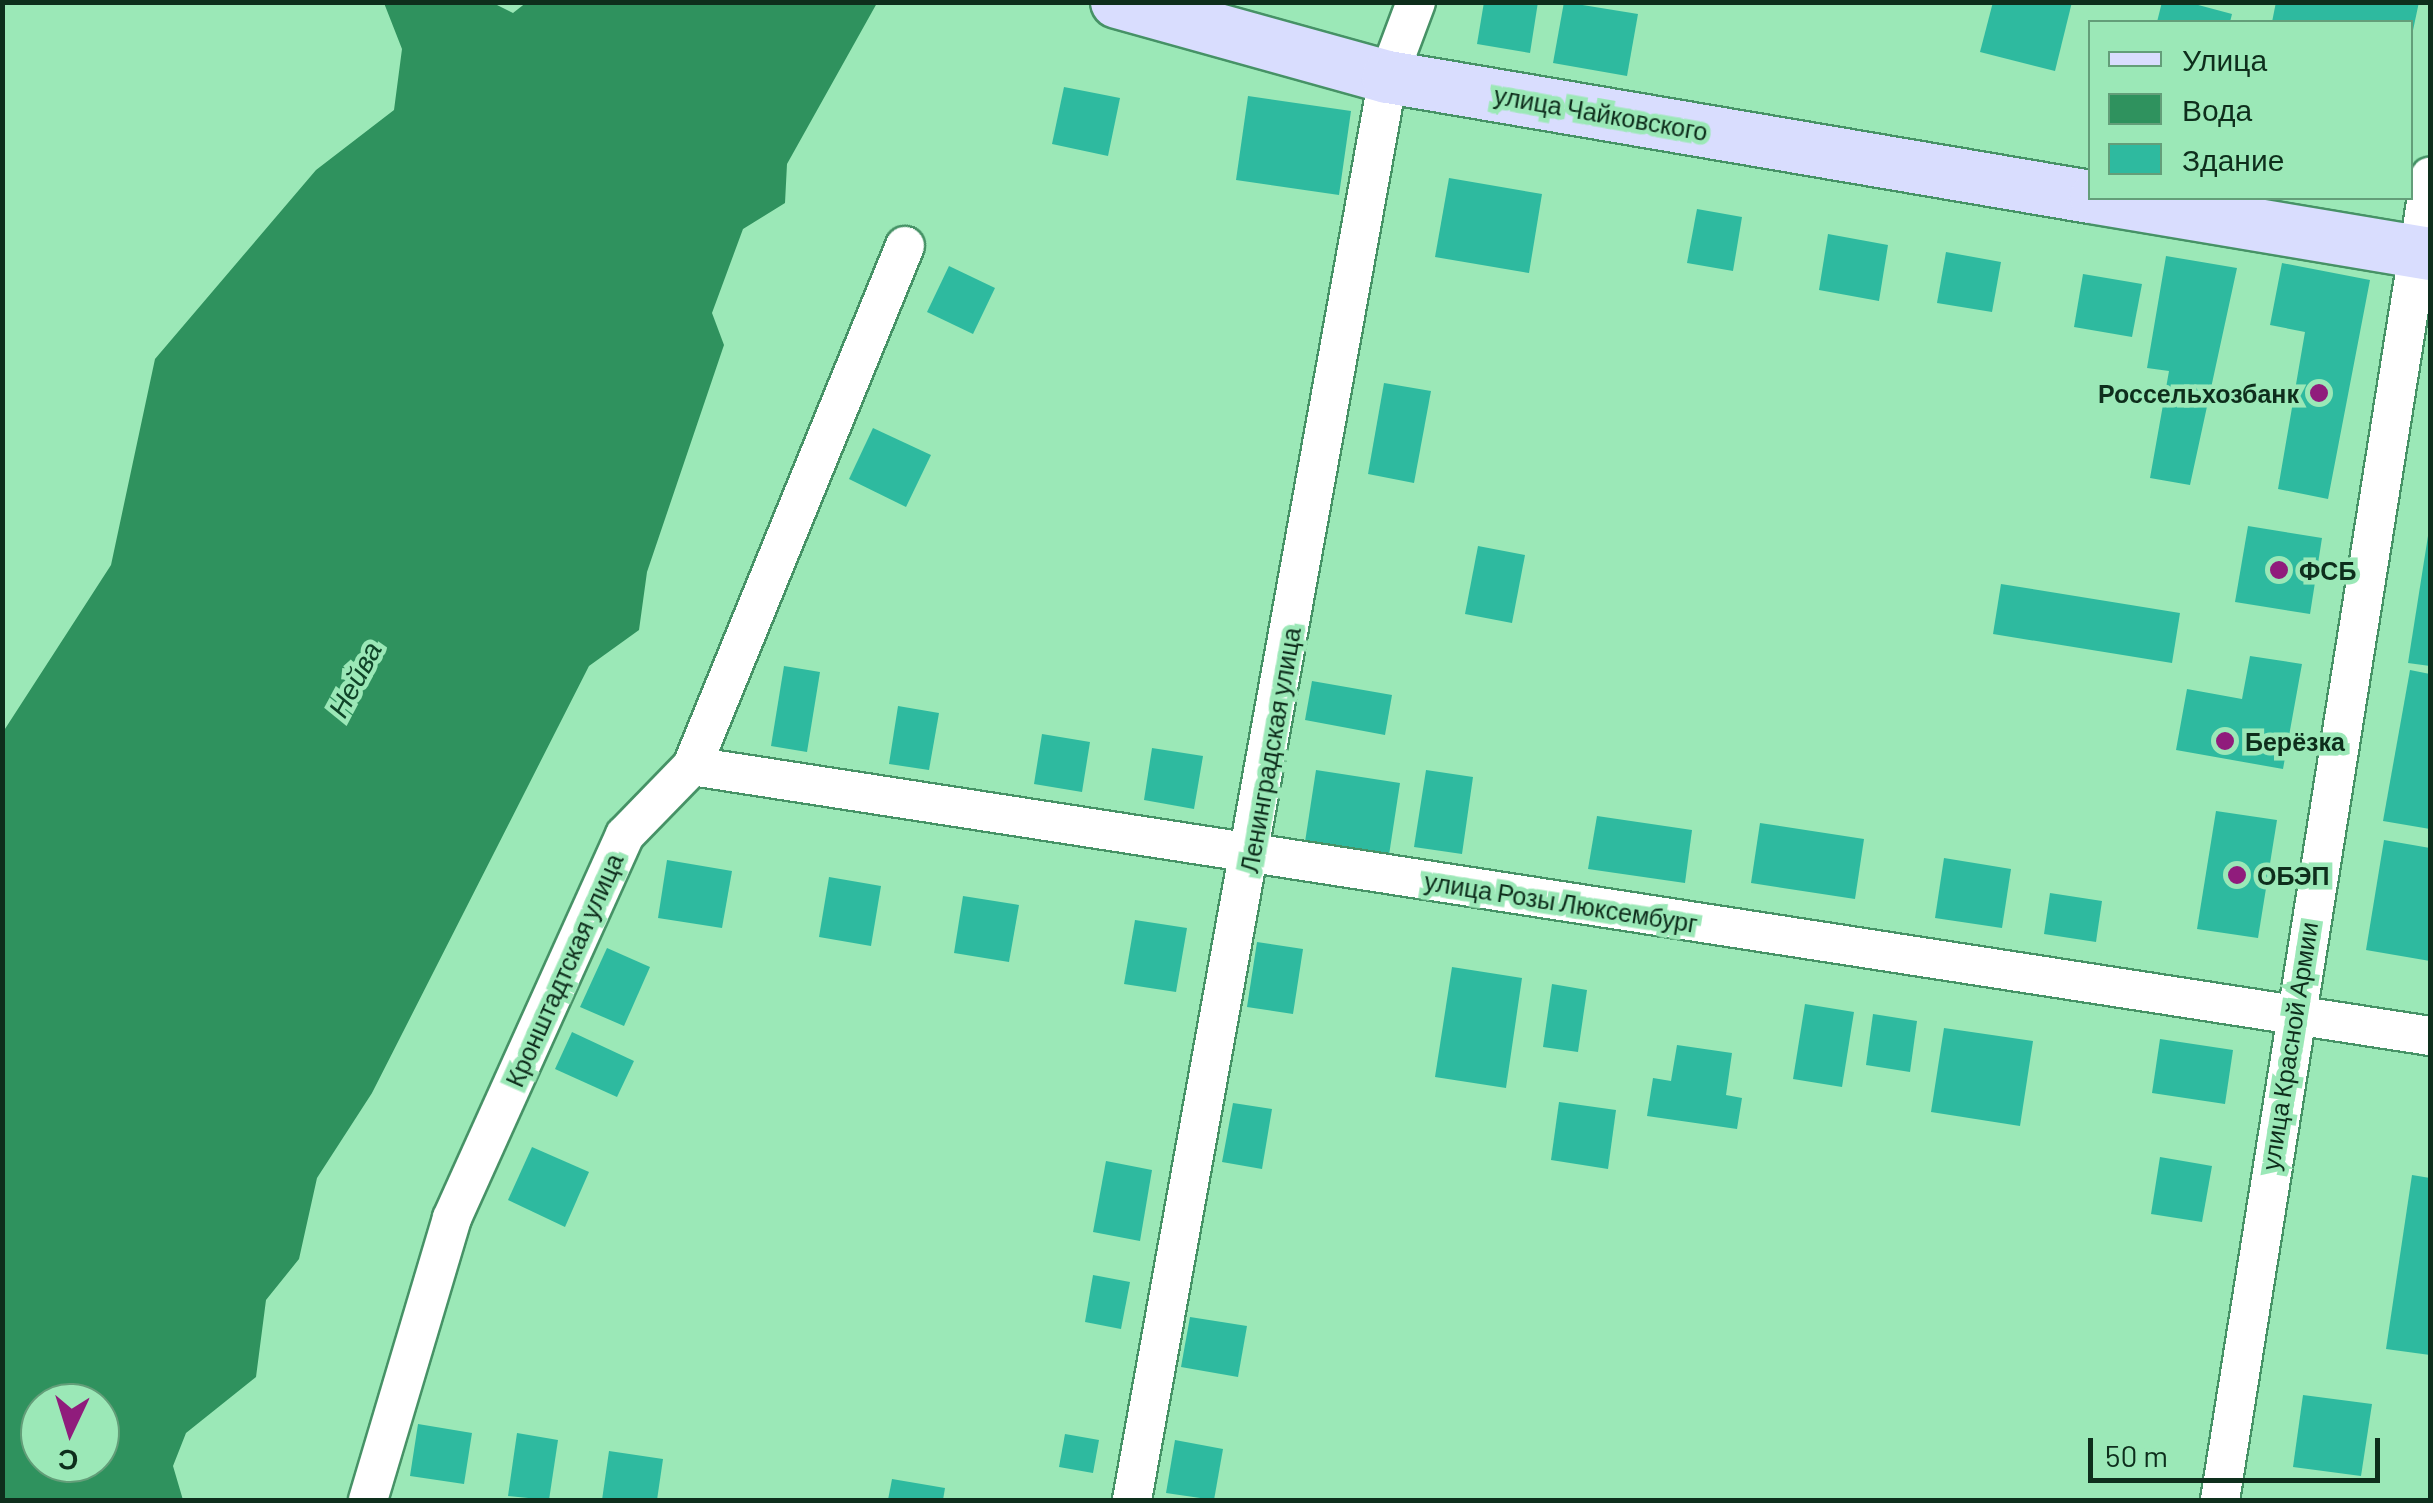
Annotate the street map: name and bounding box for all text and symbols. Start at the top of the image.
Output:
legend [2088,20,2413,200]
text: Улица [2182,41,2267,77]
street label: улица Чайковского [1492,79,1710,147]
text: Вода [2182,91,2252,127]
text: Здание [2182,141,2284,177]
place label: Россельхозбанк [2098,378,2299,408]
marker: Россельхозбанк [2308,382,2330,404]
place label: ФСБ [2299,555,2356,585]
marker: ФСБ [2268,559,2290,581]
street label: Ленинградская улица [1234,625,1306,875]
water label: Нейва [320,635,388,723]
place label: Берёзка [2245,726,2345,756]
marker: Берёзка [2214,730,2236,752]
street label: Кронштадтская улица [499,849,629,1091]
place label: ОБЭП [2257,860,2330,890]
marker: ОБЭП [2226,864,2248,886]
street label: улица Розы Люксембург [1422,866,1700,938]
street label: улица Красной Армии [2255,920,2323,1172]
north arrow [20,1383,120,1483]
scale bar [2093,1418,2386,1480]
text: 50 m [2105,1437,2168,1473]
text: С [57,1443,79,1479]

